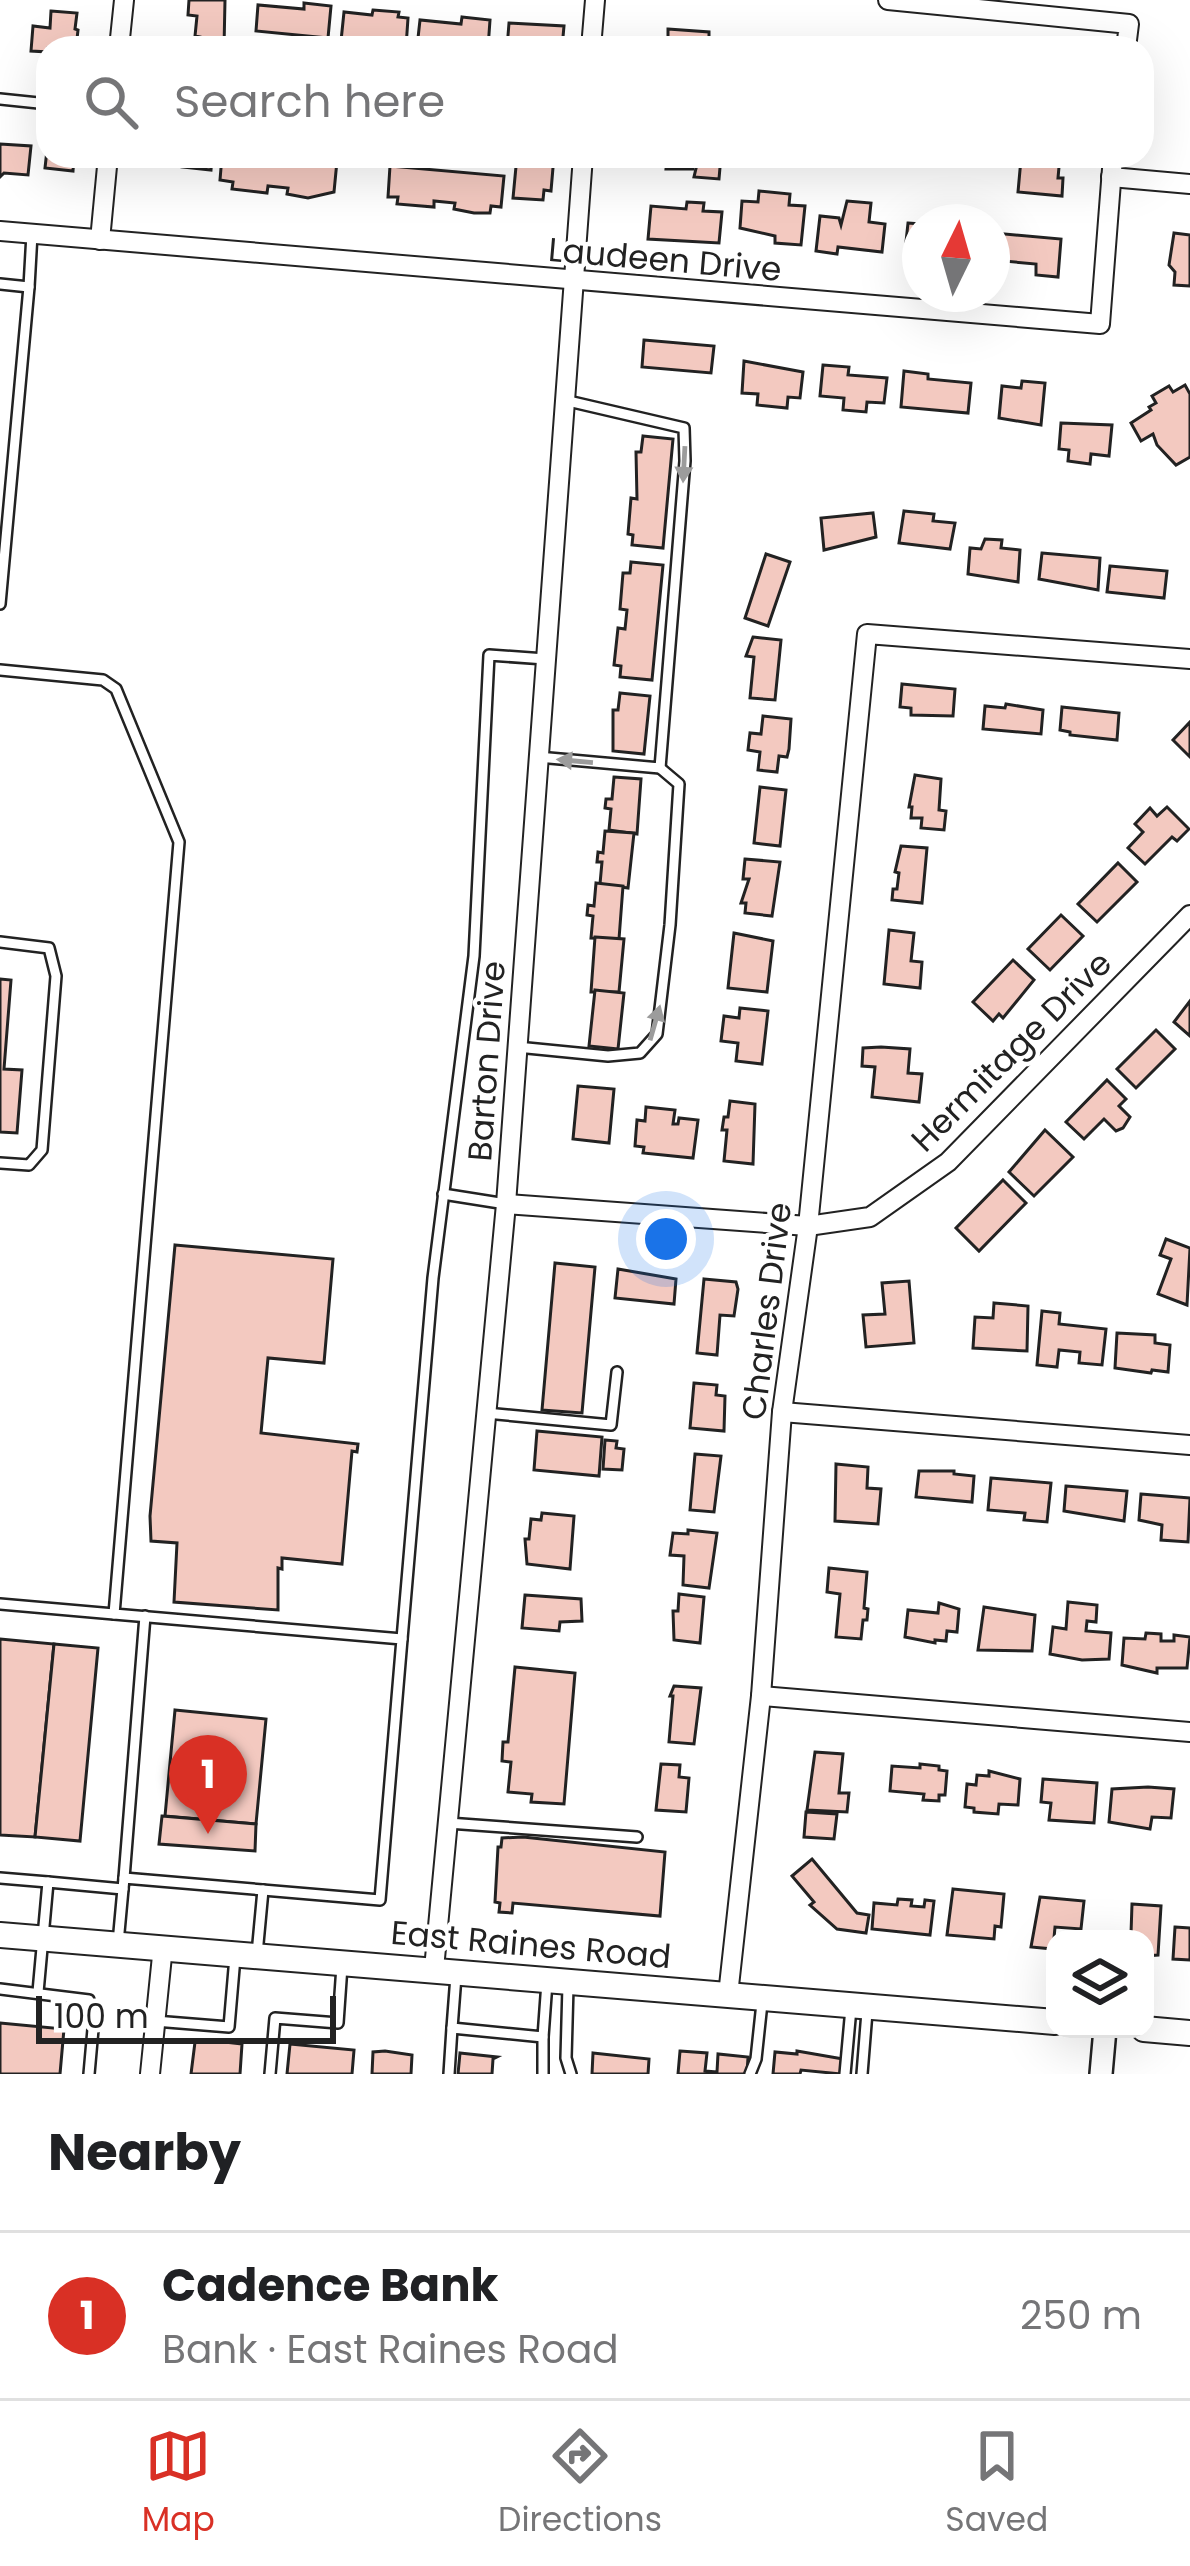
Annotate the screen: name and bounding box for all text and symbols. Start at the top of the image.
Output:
search box [36,36,1154,168]
icon: search [78,69,144,135]
text: Search here [174,70,445,133]
north arrow [902,204,1010,312]
street label: Laudeen Drive [547,226,783,293]
one-way arrow [674,446,693,484]
one-way arrow [556,751,593,770]
street label: Hermitage Drive [901,941,1122,1162]
street label: Barton Drive [456,959,517,1163]
one-way arrow [647,1004,665,1040]
street label: Charles Drive [730,1200,803,1422]
your location [636,1209,696,1269]
pin: 1 [169,1735,247,1834]
street label: East Raines Road [389,1909,673,1980]
map controls [1046,1930,1154,2038]
button: layers [1046,1930,1154,2038]
scale bar [36,1990,336,2043]
text: 100 m [54,1993,149,2040]
text: Nearby [48,2116,241,2188]
text: Cadence Bank [162,2254,498,2317]
text: 1 [80,2288,94,2343]
text: 250 m [1020,2288,1142,2343]
text: Bank · East Raines Road [162,2322,619,2377]
tab: Map [142,2423,215,2545]
tab: Directions [498,2423,662,2545]
tab: Saved [945,2423,1048,2545]

